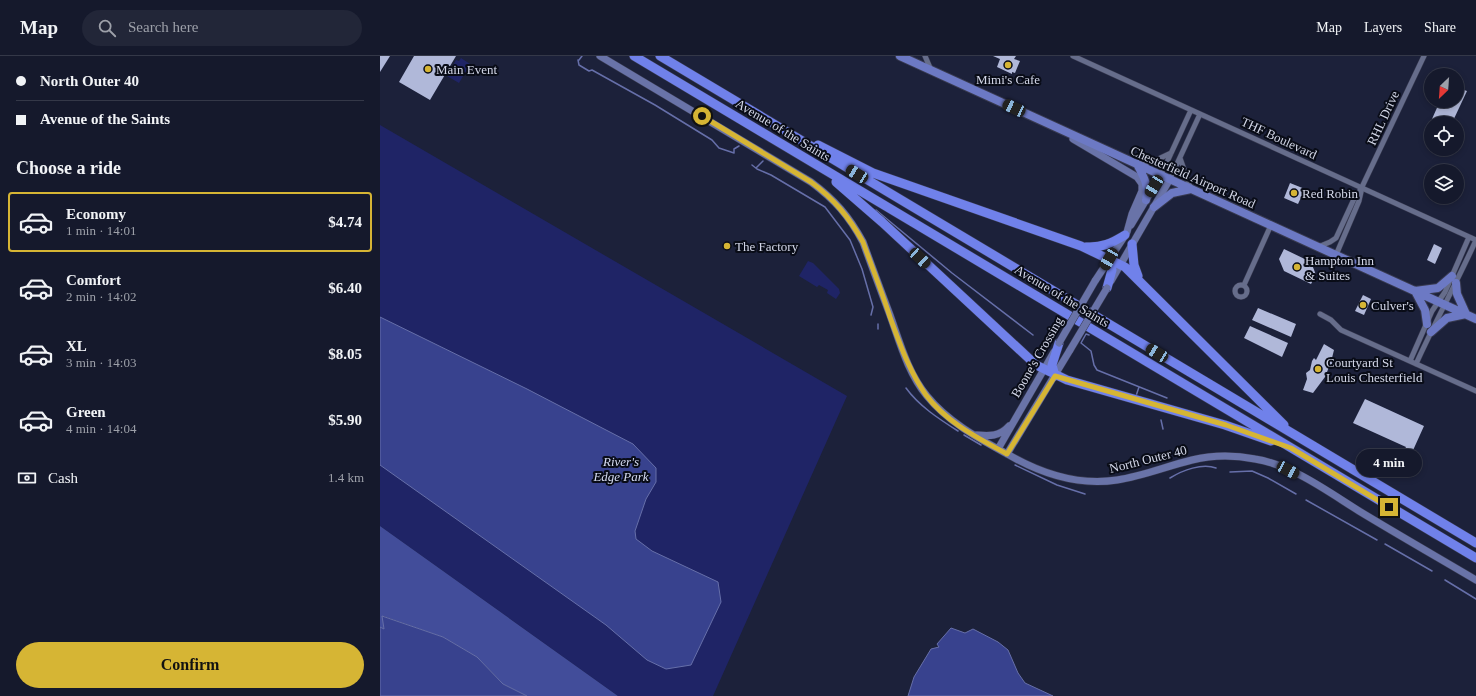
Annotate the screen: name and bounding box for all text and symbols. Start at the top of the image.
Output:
search box [82,10,362,46]
text: Map [20,17,58,38]
icon: search [96,17,118,39]
text: Search here [128,19,198,35]
text: Map [1316,20,1342,35]
text: Layers [1364,20,1402,35]
text: Share [1424,20,1456,35]
marker: Mimi's Cafe [1003,60,1013,70]
place label: Main Event [436,62,497,77]
marker: Main Event [423,64,433,74]
north arrow [1424,68,1464,108]
map controls [1424,68,1464,204]
place label: Mimi's Cafe [976,72,1040,87]
text: North Outer 40 [40,73,139,89]
street label: RHL Drive [1364,88,1402,148]
street label: Avenue of the Saints [733,96,833,164]
car [1001,97,1027,119]
route start [693,107,711,125]
text: Avenue of the Saints [40,111,170,127]
street label: THF Boulevard [1239,114,1320,162]
button: locate [1424,116,1464,156]
street label: Chesterfield Airport Road [1128,143,1258,212]
text: Choose a ride [16,158,121,178]
car [844,163,870,185]
button: layers [1424,164,1464,204]
car [1143,173,1165,199]
place label: Red Robin [1302,186,1358,201]
marker: Red Robin [1289,188,1299,198]
icon: car [18,204,54,240]
text: Economy [66,206,126,222]
text: $4.74 [328,214,362,230]
text: 1 min · 14:01 [66,223,136,238]
place label: The Factory [735,239,799,254]
marker: The Factory [722,241,732,251]
car [907,245,933,271]
car [1098,246,1120,272]
place label: Hampton Inn & Suites [1305,253,1374,283]
street label: Avenue of the Saints [1012,262,1112,330]
marker: Hampton Inn & Suites [1292,262,1302,272]
icon: car [18,270,54,306]
text: Comfort [66,272,121,288]
text: $6.40 [328,280,362,296]
text: 2 min · 14:02 [66,289,136,304]
place label: Culver's [1371,298,1414,313]
marker: Culver's [1358,300,1368,310]
street label: Boone's Crossing [1008,313,1066,400]
icon: car [18,336,54,372]
text: XL [66,338,87,354]
car [1144,342,1170,364]
text: $8.05 [328,346,362,362]
text: 3 min · 14:03 [66,355,136,370]
place label: Courtyard St Louis Chesterfield [1326,355,1423,385]
marker: Courtyard St Louis Chesterfield [1313,364,1323,374]
icon: car [18,402,54,438]
text: Green [66,404,106,420]
text: $5.90 [328,412,362,428]
text: 4 min · 14:04 [66,421,136,436]
street label: North Outer 40 [1108,442,1188,476]
callout: 4 min [1356,449,1422,477]
park label: River's Edge Park [592,454,649,484]
text: 4 min [1373,455,1405,470]
car [1275,459,1301,481]
icon: cash [16,467,38,489]
text: Cash [48,470,78,486]
text: 1.4 km [328,470,364,485]
route end [1380,498,1398,516]
button: Confirm [16,642,364,688]

